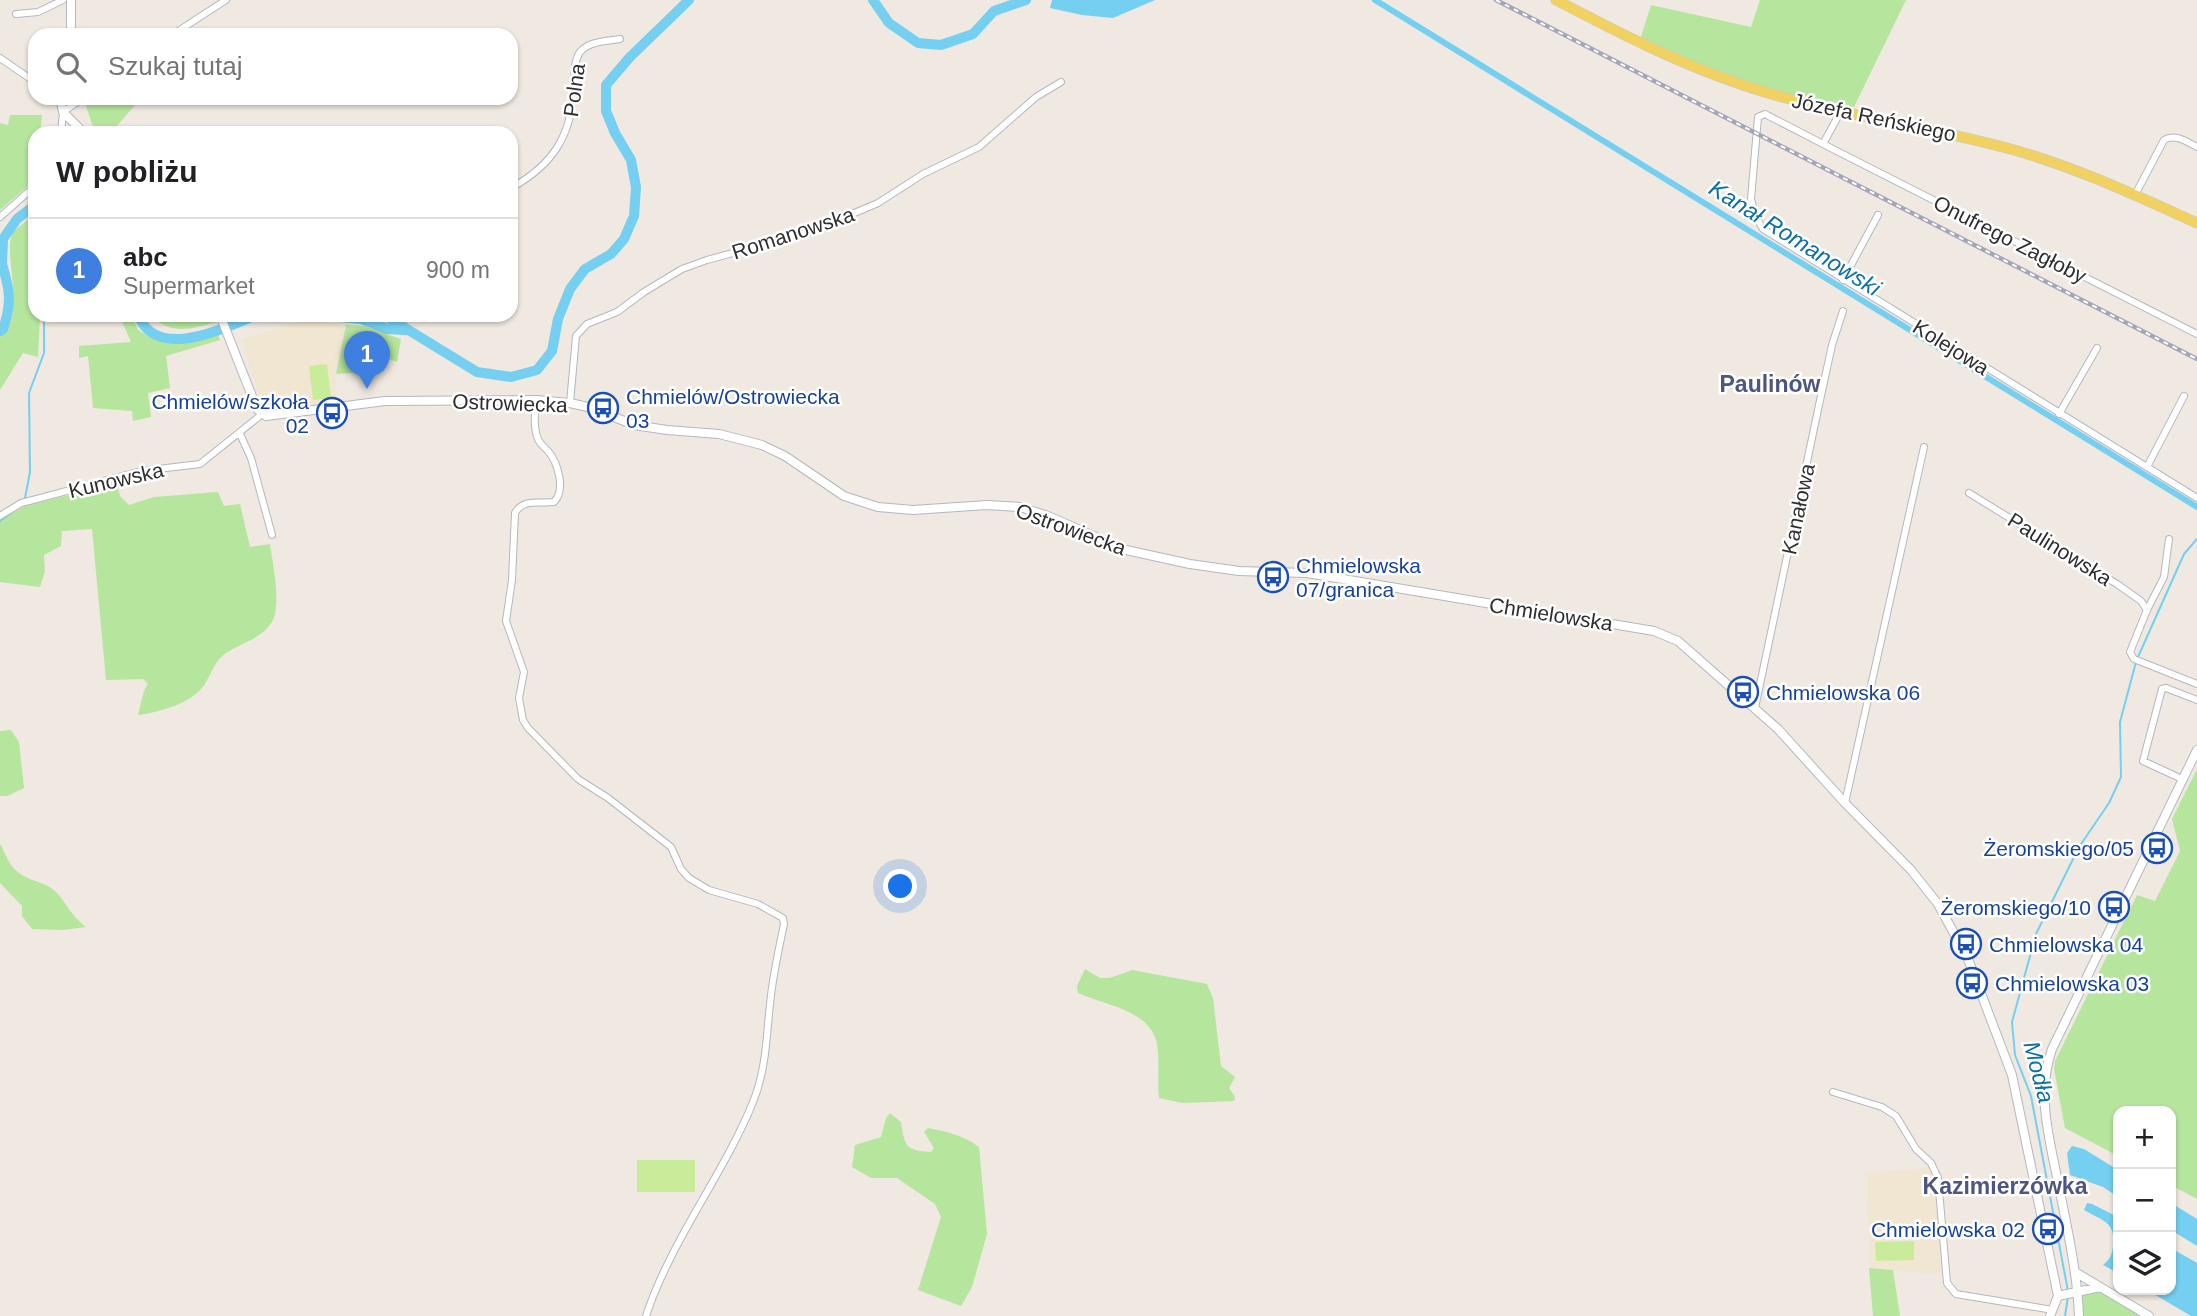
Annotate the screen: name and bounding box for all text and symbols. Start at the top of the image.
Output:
search box [28,28,518,105]
icon: search [52,48,90,86]
text: Szukaj tutaj [108,51,242,81]
street label: Polna [559,61,589,118]
street label: Józefa Reńskiego [1790,88,1958,146]
text: W pobliżu [56,155,198,188]
water label: Kanał Romanowski [1705,175,1886,302]
street label: Onufrego Zagłoby [1930,191,2091,288]
street label: Romanowska [729,202,857,264]
text: abc [123,242,168,272]
text: 1 [73,257,85,283]
text: 900 m [426,257,490,283]
text: Supermarket [123,273,255,299]
street label: Kolejowa [1909,315,1993,379]
pin: 1 [344,331,390,389]
district label: Paulinów [1720,371,1821,397]
place label: Chmielów/Ostrowiecka 03 [626,385,840,432]
street label: Ostrowiecka [452,389,568,417]
place label: Chmielów/szkoła 02 [151,390,309,437]
bus stop icon: Chmielów/Ostrowiecka 03 [586,391,620,425]
bus stop icon: Chmielów/szkoła 02 [315,396,349,430]
street label: Kunowska [66,458,166,502]
street label: Kanałowa [1777,461,1819,557]
street label: Ostrowiecka [1013,498,1130,560]
street label: Paulinowska [2004,508,2116,590]
place label: Chmielowska 07/granica [1296,554,1421,601]
bus stop icon: Chmielowska 07/granica [1256,560,1290,594]
street label: Chmielowska [1488,593,1615,635]
bus stop icon: Chmielowska 06 [1726,675,1760,709]
place label: Chmielowska 06 [1766,681,1920,704]
bus stop icon: Żeromskiego/05 [2140,831,2174,865]
place label: Żeromskiego/05 [1983,837,2134,860]
your location [883,869,917,903]
bus stop icon: Żeromskiego/10 [2097,890,2131,924]
place label: Żeromskiego/10 [1940,896,2091,919]
bus stop icon: Chmielowska 04 [1949,927,1983,961]
place label: Chmielowska 04 [1989,933,2143,956]
bus stop icon: Chmielowska 03 [1955,966,1989,1000]
place label: Chmielowska 03 [1995,972,2149,995]
water label: Modła [2018,1038,2060,1106]
map controls [2113,1106,2176,1295]
button: + [2113,1106,2176,1169]
button: − [2113,1169,2176,1232]
district label: Kazimierzówka [1923,1173,2088,1199]
bus stop icon: Chmielowska 02 [2031,1212,2065,1246]
place label: Chmielowska 02 [1871,1218,2025,1241]
button: layers [2113,1232,2176,1295]

